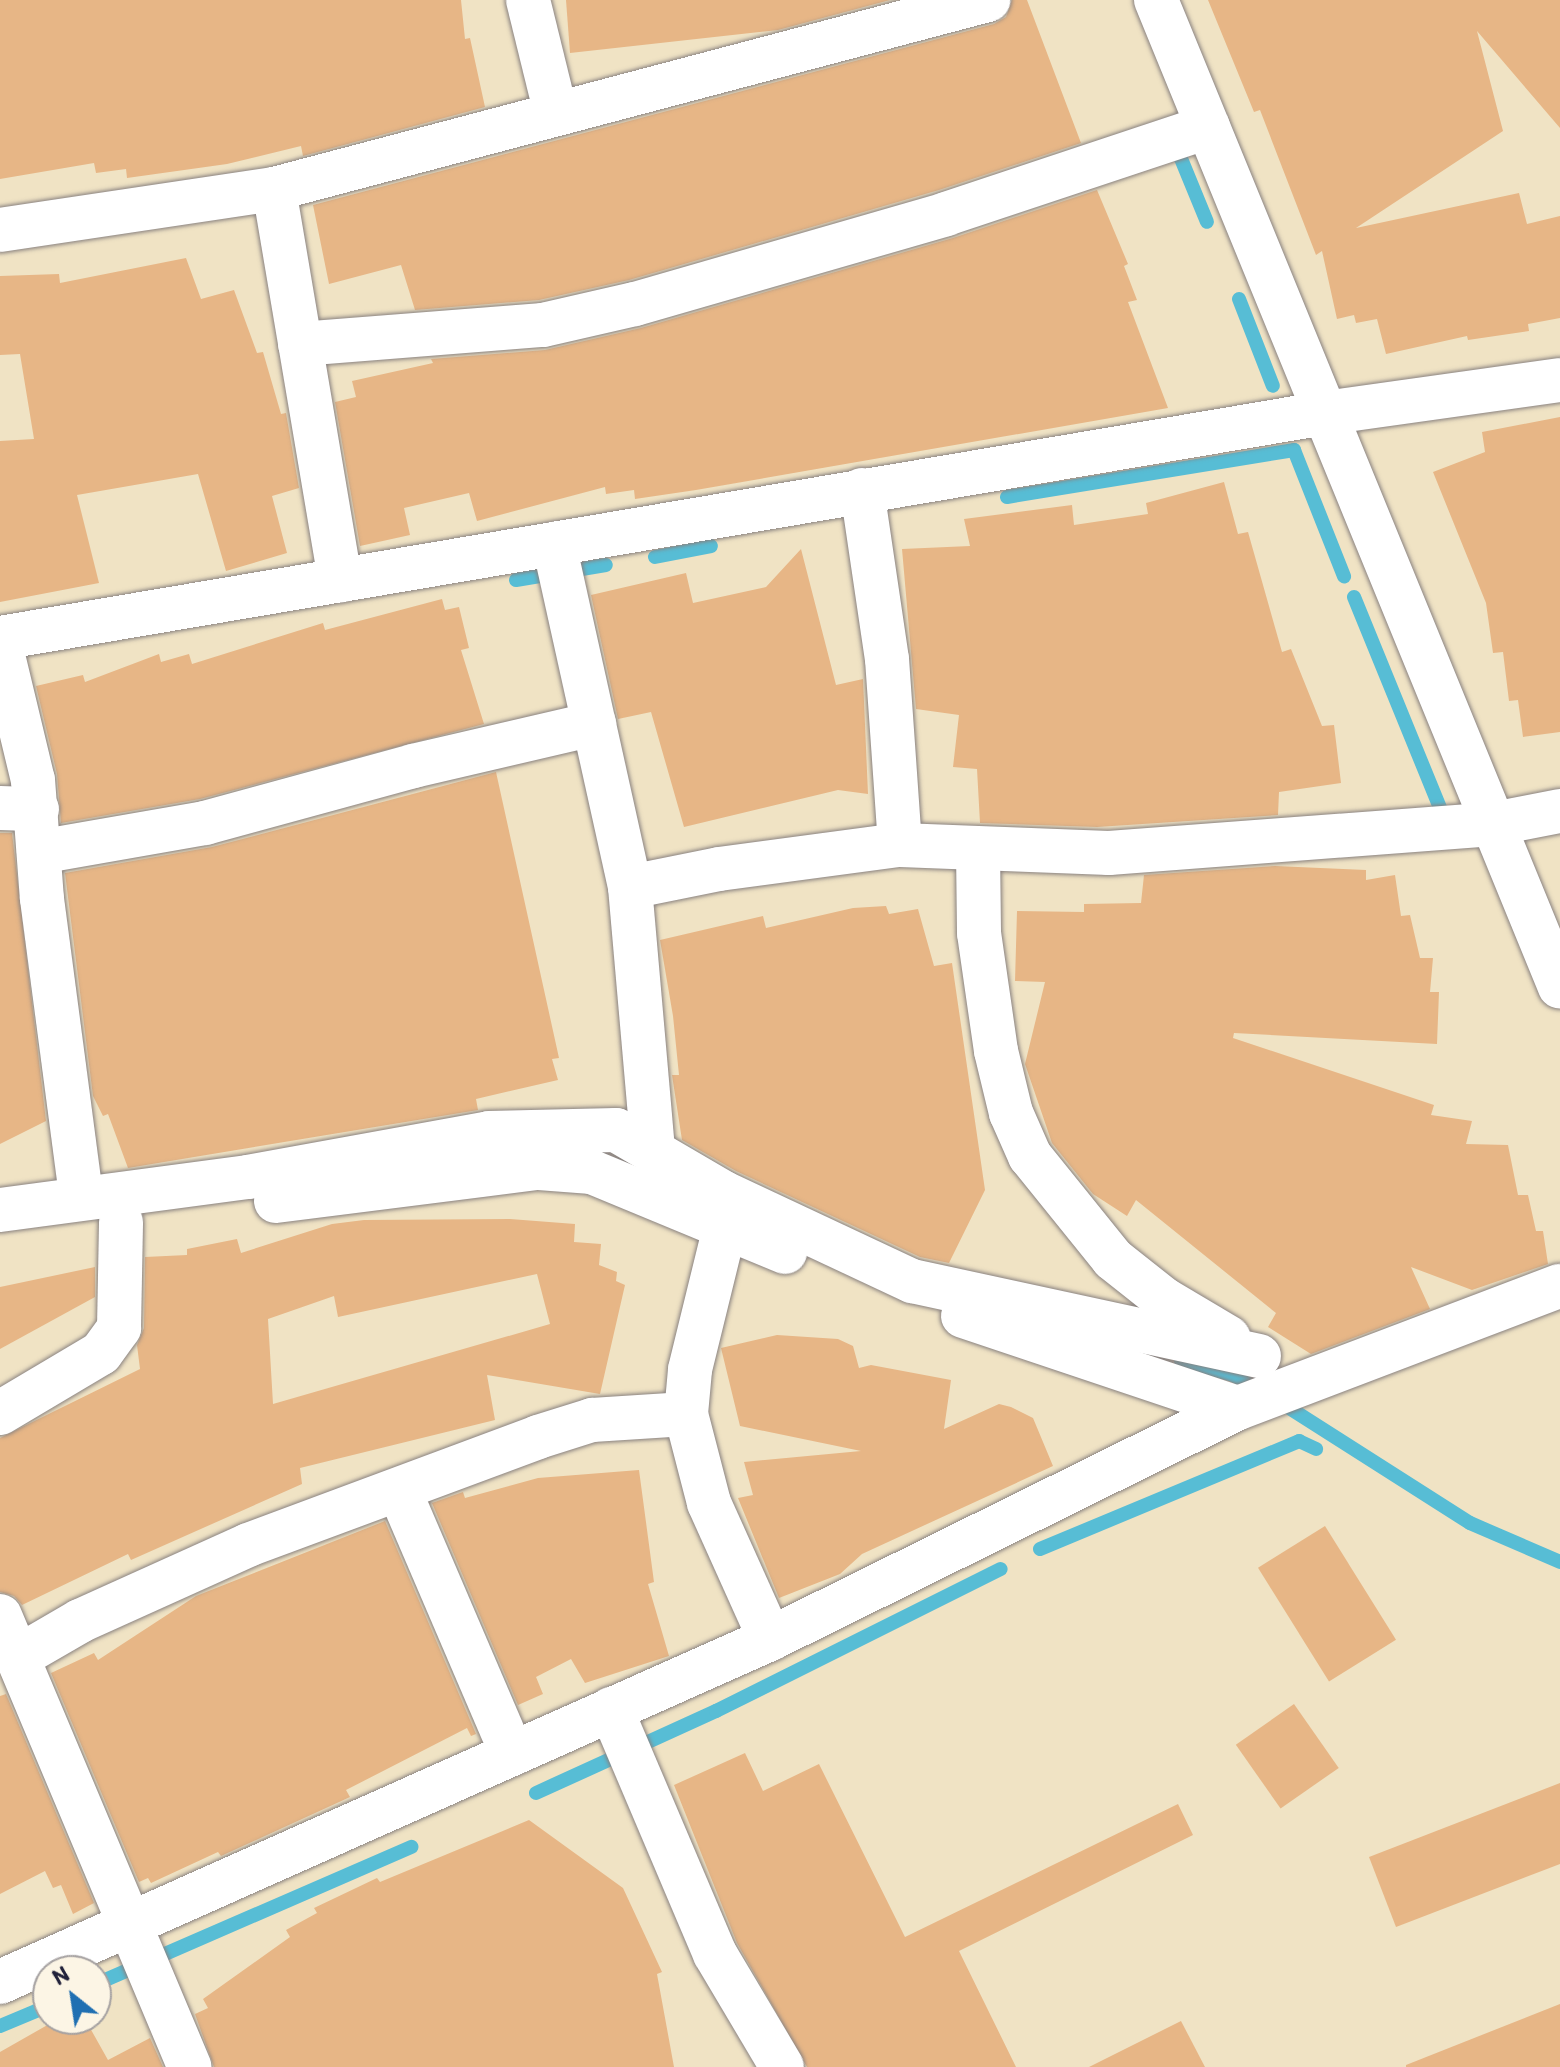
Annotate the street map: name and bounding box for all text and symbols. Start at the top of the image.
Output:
north arrow [32,1955,112,2035]
text: N [48,1960,74,1991]

